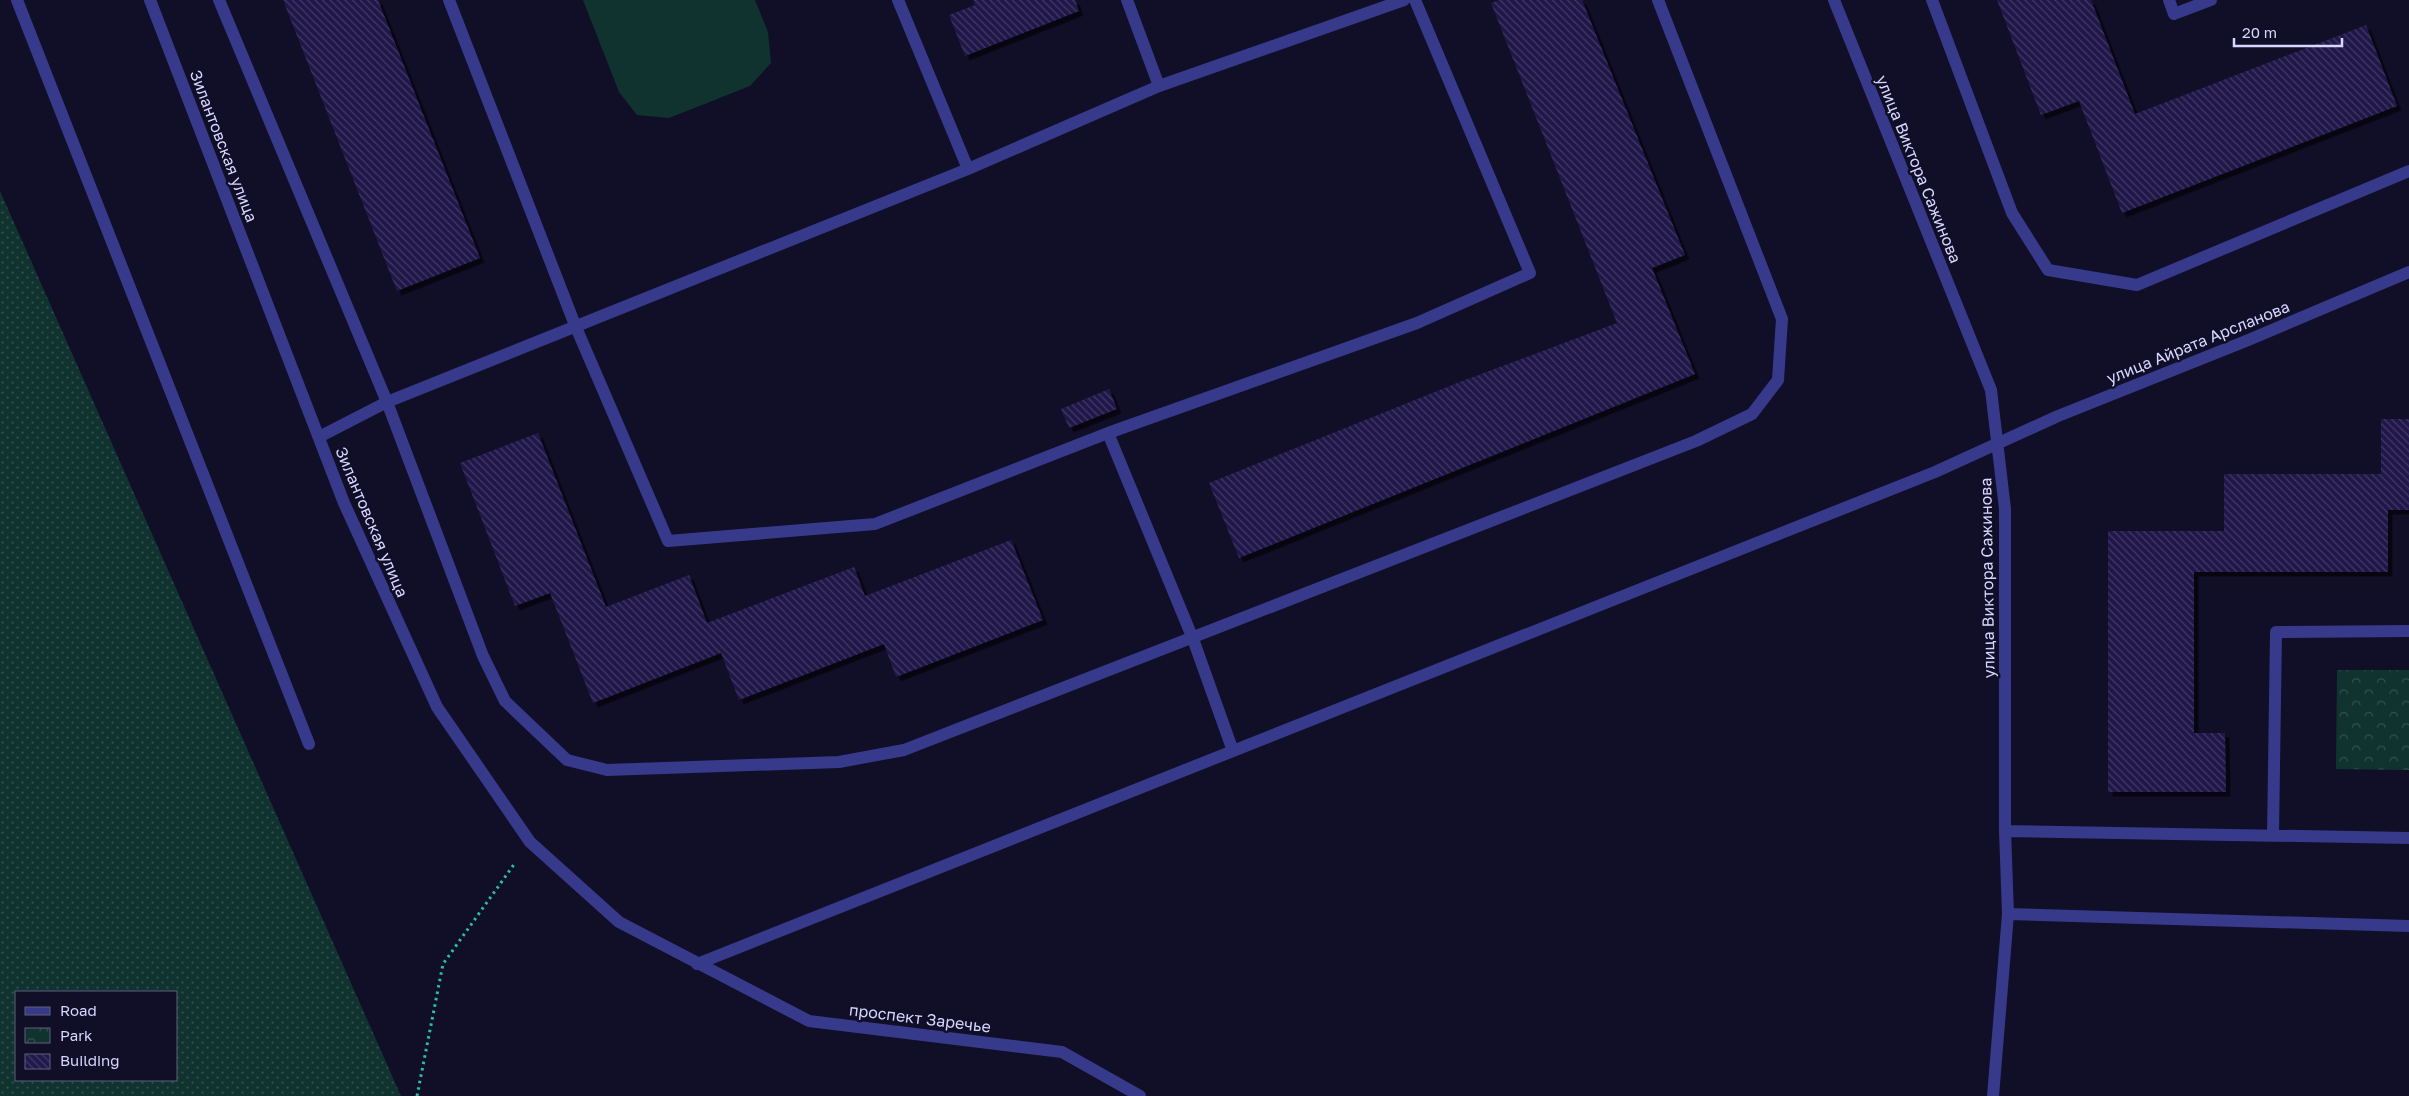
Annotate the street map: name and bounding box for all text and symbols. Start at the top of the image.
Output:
scale bar [2234,15,2342,47]
text: 20 m [2242,23,2277,41]
street label: Зилантовская улица [186,67,262,225]
street label: улица Виктора Сажинова [1872,72,1966,266]
street label: улица Айрата Арсланова [2103,296,2293,388]
street label: Зилантовская улица [331,444,413,600]
street label: улица Виктора Сажинова [1975,478,1999,678]
legend [15,991,178,1081]
street label: проспект Заречье [848,999,992,1037]
text: Road [60,1001,97,1019]
text: Park [60,1026,93,1044]
text: Building [60,1051,120,1069]

